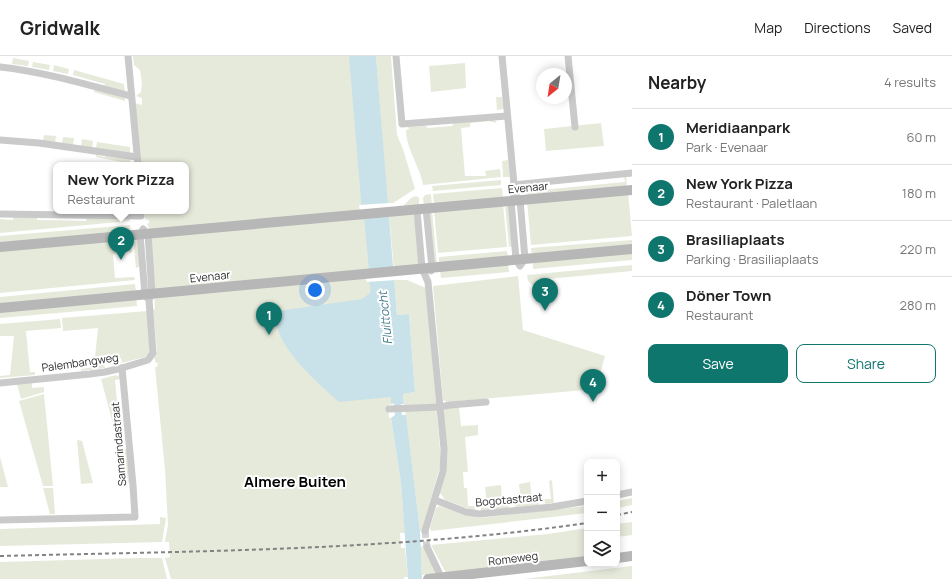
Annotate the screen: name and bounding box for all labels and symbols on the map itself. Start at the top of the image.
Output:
north arrow [536,68,572,104]
street label: Evenaar [507,178,549,196]
pin: 2 [108,227,134,260]
street label: Evenaar [189,266,231,286]
pin: 3 [532,278,558,311]
your location [305,280,325,300]
water label: Fluittocht [374,289,396,345]
pin: 1 [256,302,282,335]
street label: Palembangweg [41,349,119,375]
pin: 4 [580,369,606,402]
street label: Samarindastraat [107,401,129,487]
district label: Almere Buiten [244,471,346,492]
street label: Bogotastraat [475,489,543,509]
street label: Romeweg [487,548,539,568]

